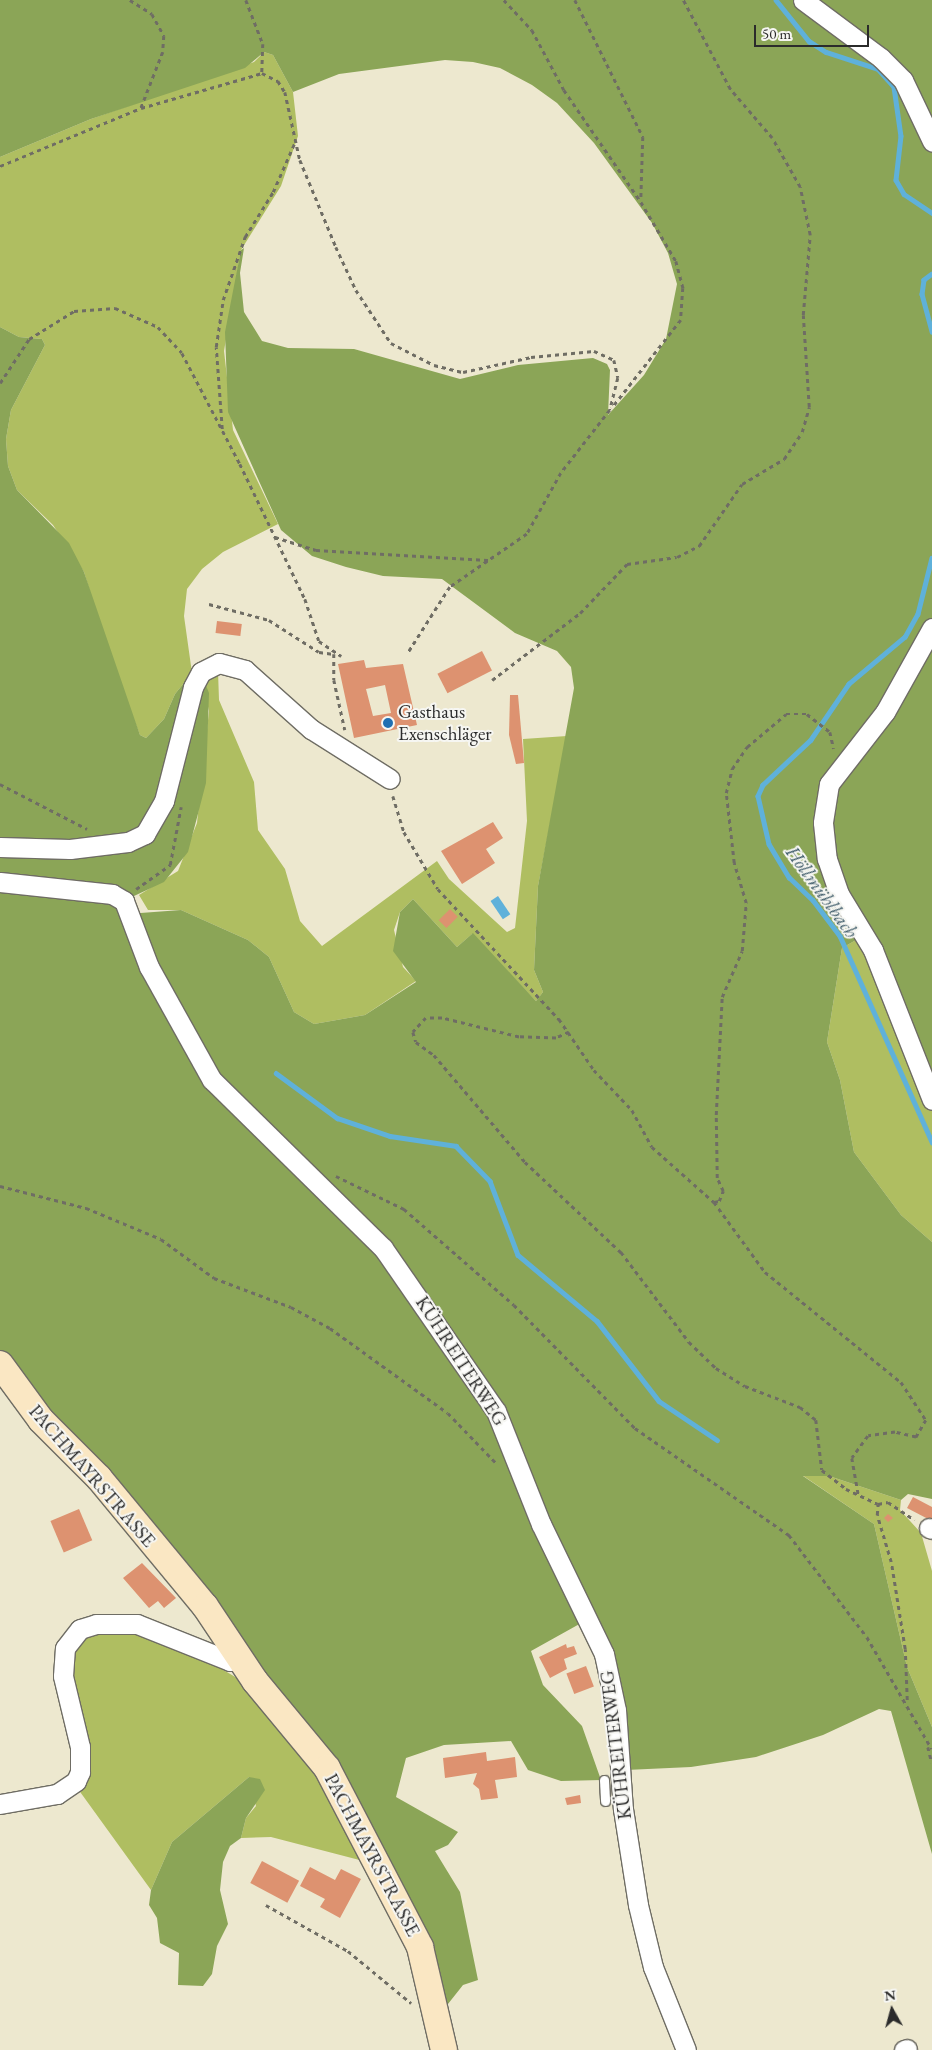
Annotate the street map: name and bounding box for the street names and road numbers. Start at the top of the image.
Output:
street label: KÜHREITERWEG [411,1292,511,1430]
street label: PACHMAYRSTRASSE [24,1400,160,1552]
street label: KÜHREITERWEG [596,1669,636,1821]
street label: PACHMAYRSTRASSE [319,1770,425,1940]

